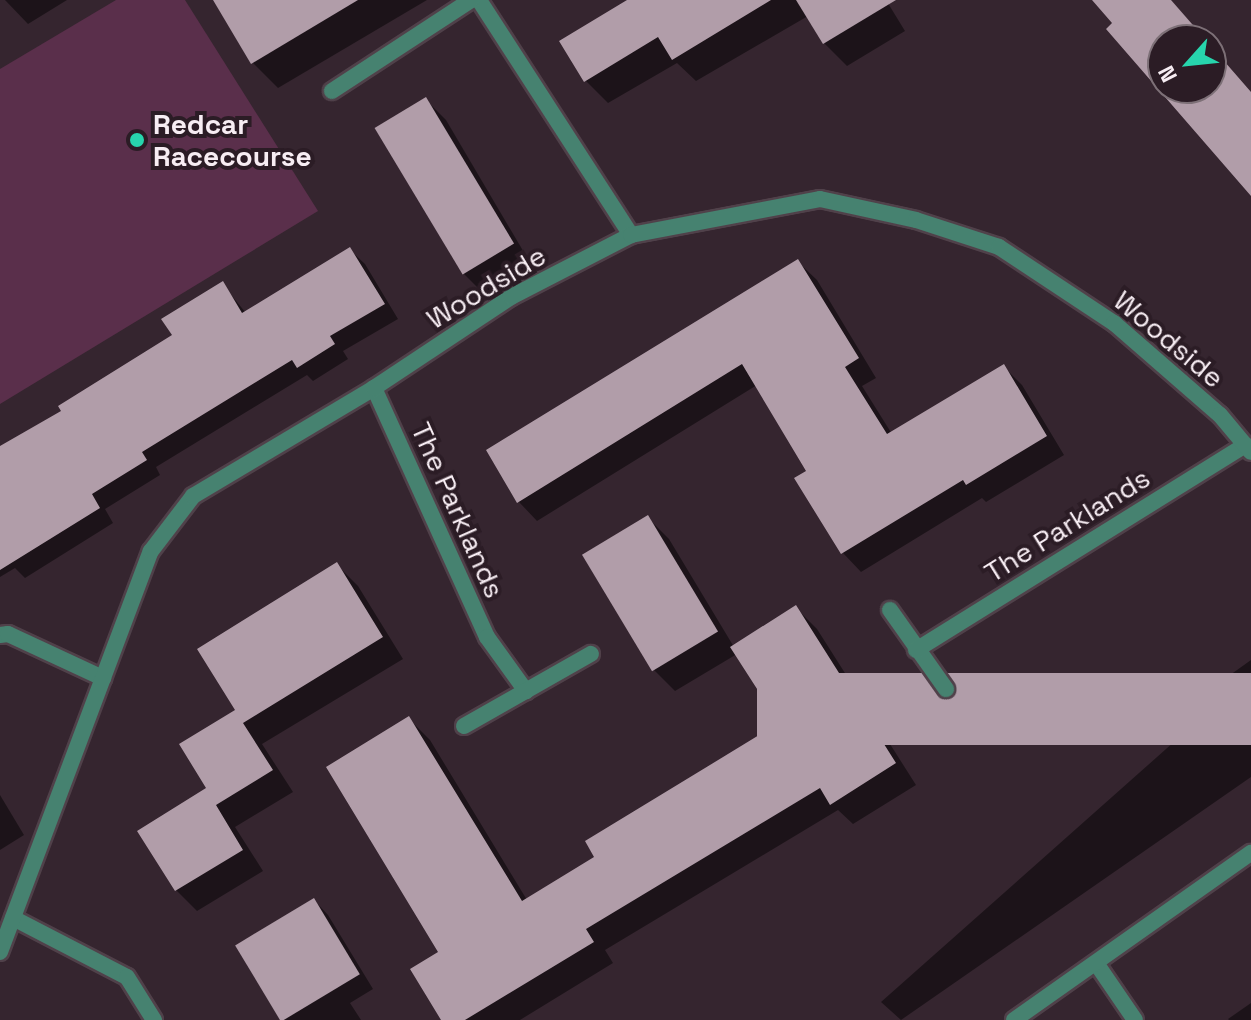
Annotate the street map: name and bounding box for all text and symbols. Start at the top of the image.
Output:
north arrow [1147,24,1227,104]
text: N [1152,61,1183,87]
place label: Redcar Racecourse [153,107,312,173]
marker: Redcar Racecourse [128,131,146,149]
street label: Woodside [420,238,552,336]
street label: Woodside [1107,283,1231,395]
street label: The Parklands [404,417,512,603]
street label: The Parklands [978,461,1156,589]

